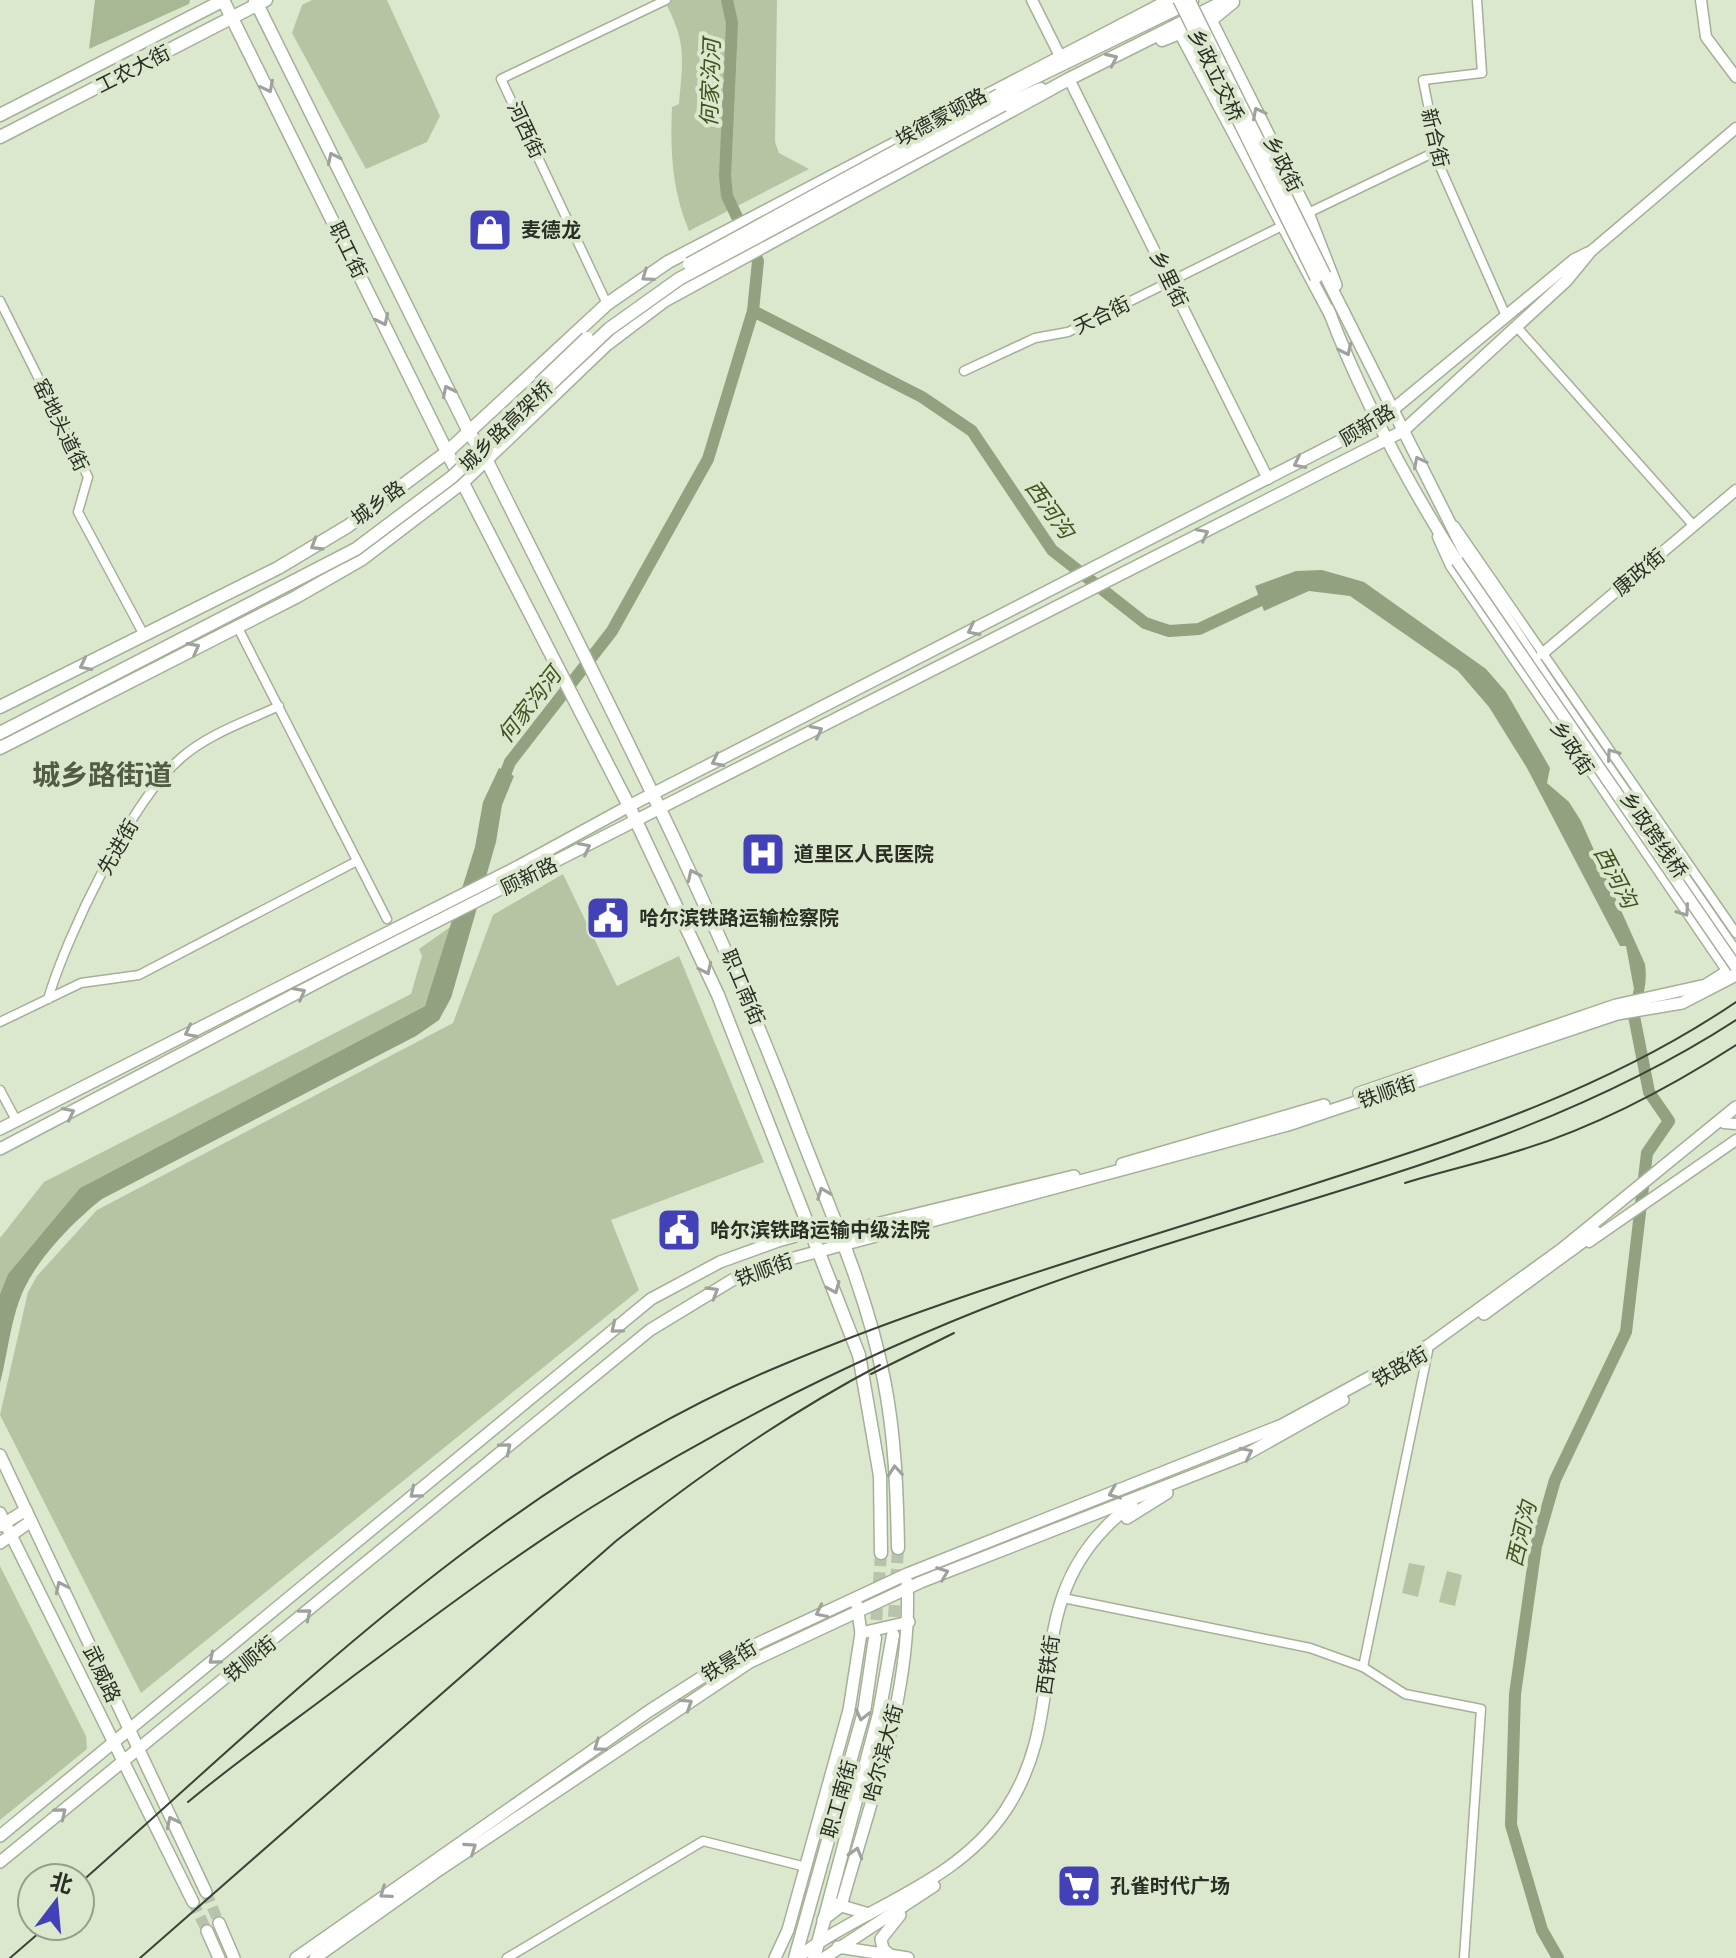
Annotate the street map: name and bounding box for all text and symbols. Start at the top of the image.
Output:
street label: 乡政立交桥 [1182,24,1251,126]
water label: 何家沟河 [692,34,726,127]
street label: 工农大街 [91,38,175,99]
one-way arrow [1104,53,1118,69]
one-way arrow [258,78,273,93]
street label: 埃德蒙顿路 [890,81,991,152]
street label: 河西街 [502,97,551,163]
one-way arrow [1252,106,1268,121]
street label: 新合街 [1416,106,1455,170]
street label: 乡政街 [1258,131,1309,197]
one-way arrow [327,151,343,166]
shop icon: 麦德龙 [466,206,514,254]
place label: 麦德龙 [521,216,581,243]
street label: 职工街 [323,217,374,283]
street label: 乡里街 [1144,246,1195,312]
one-way arrow [642,266,656,281]
street label: 天合街 [1069,289,1135,340]
one-way arrow [373,312,388,327]
one-way arrow [1337,342,1353,357]
street label: 窑地头道街 [27,374,96,476]
street label: 城乡路高架桥 [453,374,558,477]
one-way arrow [442,384,458,399]
street label: 顾新路 [1334,398,1399,452]
one-way arrow [1293,453,1308,468]
one-way arrow [1413,456,1428,471]
water label: 西河沟 [1019,473,1084,546]
street label: 城乡路 [346,474,410,531]
one-way arrow [1194,528,1209,543]
one-way arrow [310,535,324,551]
street label: 康政街 [1607,542,1670,601]
one-way arrow [967,620,982,635]
one-way arrow [186,643,200,658]
one-way arrow [78,655,93,671]
water label: 何家沟河 [489,657,570,748]
street label: 乡政街 [1544,715,1600,780]
one-way arrow [808,725,823,740]
one-way arrow [1607,749,1622,763]
one-way arrow [710,751,725,767]
district label: 城乡路街道 [32,755,172,793]
street label: 乡政跨线桥 [1615,786,1694,883]
street label: 先进街 [91,814,144,879]
hospital icon: 道里区人民医院 [739,830,787,878]
place label: 道里区人民医院 [794,840,934,867]
water label: 西河沟 [1588,840,1647,914]
one-way arrow [577,842,591,858]
street label: 顾新路 [496,850,562,901]
one-way arrow [687,869,703,883]
public building icon: 哈尔滨铁路运输检察院 [584,894,632,942]
one-way arrow [1674,903,1689,917]
place label: 哈尔滨铁路运输检察院 [639,904,839,931]
street label: 职工南街 [715,945,772,1029]
one-way arrow [696,960,712,975]
one-way arrow [291,987,306,1002]
one-way arrow [184,1023,199,1038]
street label: 铁顺街 [1354,1069,1420,1114]
one-way arrow [61,1108,76,1123]
one-way arrow [816,1187,833,1201]
public building icon: 哈尔滨铁路运输中级法院 [655,1206,703,1254]
place label: 哈尔滨铁路运输中级法院 [710,1216,930,1243]
street label: 铁顺街 [731,1247,797,1292]
one-way arrow [825,1280,841,1294]
one-way arrow [704,1286,719,1301]
one-way arrow [610,1318,625,1333]
street label: 铁路街 [1367,1340,1432,1393]
one-way arrow [497,1443,512,1458]
one-way arrow [1238,1448,1253,1463]
one-way arrow [887,1464,904,1477]
one-way arrow [409,1483,424,1498]
one-way arrow [1108,1483,1122,1500]
water label: 西河沟 [1498,1496,1543,1569]
one-way arrow [935,1566,949,1583]
one-way arrow [55,1581,71,1595]
one-way arrow [815,1602,829,1618]
one-way arrow [297,1609,311,1624]
street label: 铁顺街 [218,1629,281,1688]
street label: 西铁街 [1030,1633,1065,1697]
street label: 铁景街 [696,1634,761,1688]
street label: 武威路 [78,1641,127,1707]
one-way arrow [209,1649,223,1664]
one-way arrow [678,1698,692,1713]
street label: 哈尔滨大街 [857,1701,908,1805]
one-way arrow [854,1707,871,1721]
one-way arrow [593,1736,607,1751]
street label: 职工南街 [815,1757,863,1841]
one-way arrow [51,1808,66,1823]
one-way arrow [166,1816,182,1831]
one-way arrow [462,1843,476,1858]
one-way arrow [847,1847,863,1861]
north arrow [16,1862,96,1942]
supermarket icon: 孔雀时代广场 [1055,1862,1103,1910]
text: 北 [47,1864,77,1899]
place label: 孔雀时代广场 [1110,1872,1230,1899]
one-way arrow [379,1883,393,1898]

